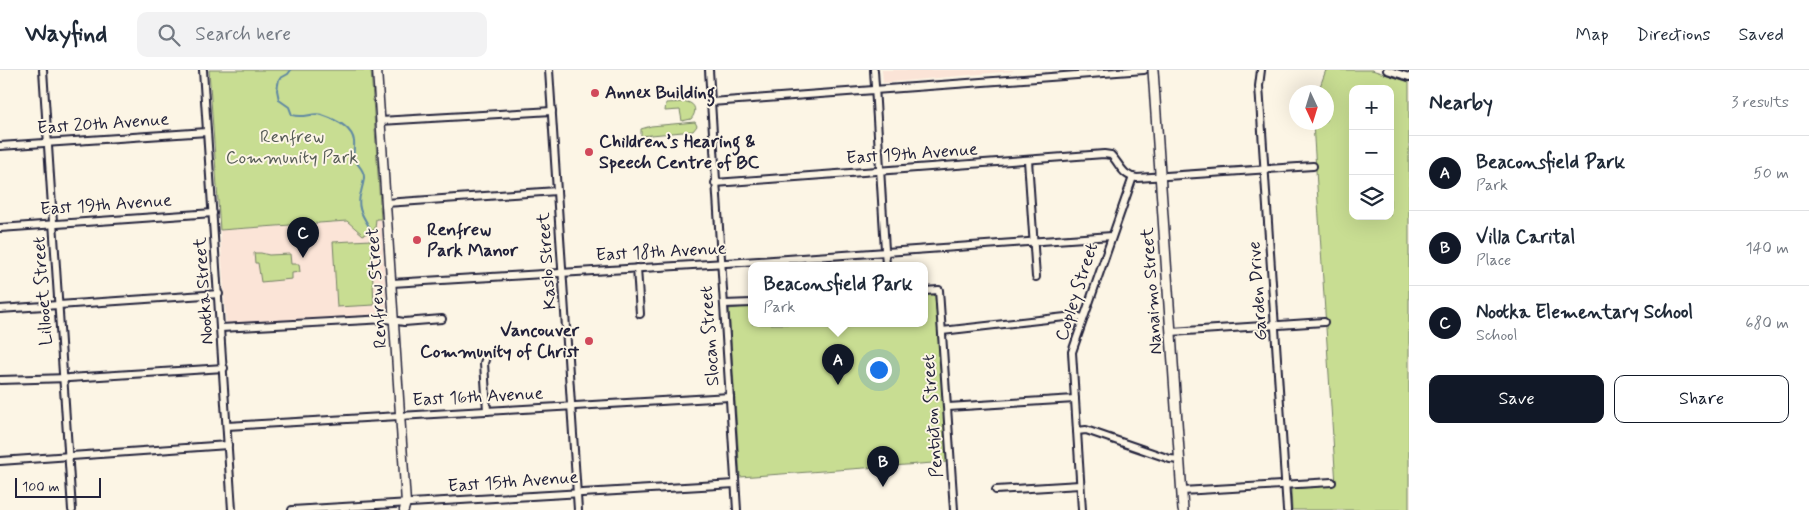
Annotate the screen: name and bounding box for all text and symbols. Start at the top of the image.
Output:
search box [137,12,487,57]
text: Wayfind [25,19,107,50]
icon: search [155,21,183,49]
text: Search here [195,22,291,47]
text: Map [1576,23,1609,47]
text: Directions [1637,23,1711,47]
text: Saved [1739,23,1784,47]
place label: Annex Building [605,81,715,107]
north arrow [1289,85,1334,130]
map controls [1349,85,1394,220]
button: + [1349,85,1394,130]
marker: Annex Building [589,87,601,99]
text: Nearby [1429,89,1493,117]
text: 3 results [1731,92,1789,113]
street label: East 20th Avenue [36,107,170,141]
park label: Renfrew Community Park [226,125,358,170]
place label: Children’s Hearing & Speech Centre of BC [599,130,760,175]
button: − [1349,130,1394,175]
street label: East 19th Avenue [845,137,979,171]
marker: Children’s Hearing & Speech Centre of BC [583,146,595,158]
text: Beaconsfield Park [1476,150,1625,175]
text: A [1440,163,1450,184]
text: 50 m [1753,163,1789,184]
button: layers [1349,175,1394,220]
text: Park [1476,175,1508,196]
street label: East 19th Avenue [39,188,173,222]
street label: Kaslo Street [532,211,562,310]
pin: C [287,217,319,258]
place label: Renfrew Park Manor [427,218,519,263]
text: Villa Carital [1476,225,1575,250]
street label: Nanaimo Street [1136,226,1168,355]
street label: Renfrew Street [361,227,393,349]
marker: Renfrew Park Manor [411,234,423,246]
street label: Lillooet Street [27,236,59,346]
street label: Nootka Street [188,236,220,346]
street label: East 18th Avenue [595,237,727,267]
text: B [1440,238,1450,259]
text: 140 m [1745,238,1789,259]
street label: Copley Street [1050,239,1104,344]
street label: Garden Drive [1243,240,1273,342]
text: Place [1476,250,1511,271]
popup [748,262,928,327]
text: Beaconsfield Park [763,272,913,297]
street label: Slocan Street [695,285,725,387]
text: Park [763,297,795,318]
text: Nootka Elementary School [1476,300,1693,325]
text: C [1439,313,1451,334]
text: 680 m [1745,313,1789,334]
place label: Vancouver Community of Christ [420,319,580,364]
text: School [1476,325,1517,346]
marker: Vancouver Community of Christ [583,335,595,347]
pin: A [822,344,854,385]
street label: Penticton Street [917,353,949,478]
your location [866,357,892,383]
button: Save [1429,375,1604,423]
button: Share [1614,375,1789,423]
street label: East 16th Avenue [412,382,544,412]
pin: B [867,446,899,487]
street label: East 15th Avenue [447,465,579,499]
scale bar [15,475,101,498]
text: 100 m [22,478,60,496]

